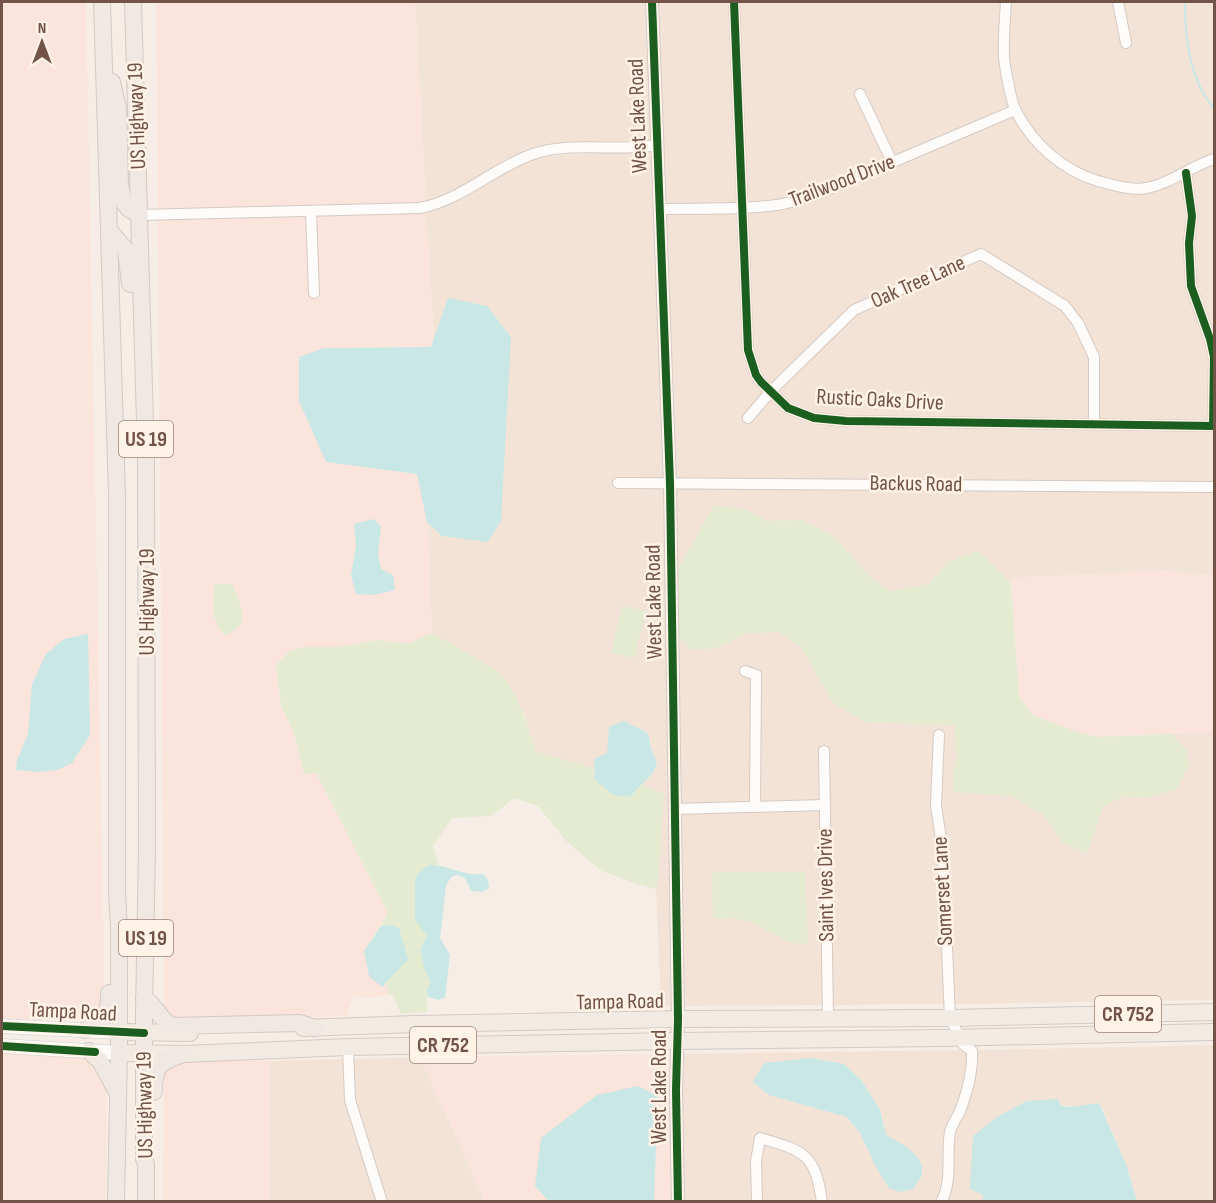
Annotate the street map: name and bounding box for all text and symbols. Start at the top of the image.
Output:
north arrow [12,12,72,72]
text: N [38,19,46,38]
street label: West Lake Road [623,58,653,174]
street label: US Highway 19 [122,62,152,170]
street label: Trailwood Drive [785,148,899,214]
street label: Oak Tree Lane [867,249,969,315]
street label: Rustic Oaks Drive [816,383,944,417]
road number: US 19 [119,421,173,457]
street label: Backus Road [869,470,963,498]
street label: West Lake Road [640,544,668,660]
street label: US Highway 19 [134,548,161,656]
street label: Saint Ives Drive [812,828,840,942]
street label: Somerset Lane [927,836,959,946]
road number: US 19 [119,920,173,956]
street label: Tampa Road [576,988,664,1016]
street label: Tampa Road [28,996,118,1028]
road number: CR 752 [1095,996,1161,1032]
road number: CR 752 [410,1027,476,1063]
street label: West Lake Road [646,1030,673,1144]
street label: US Highway 19 [131,1051,159,1159]

